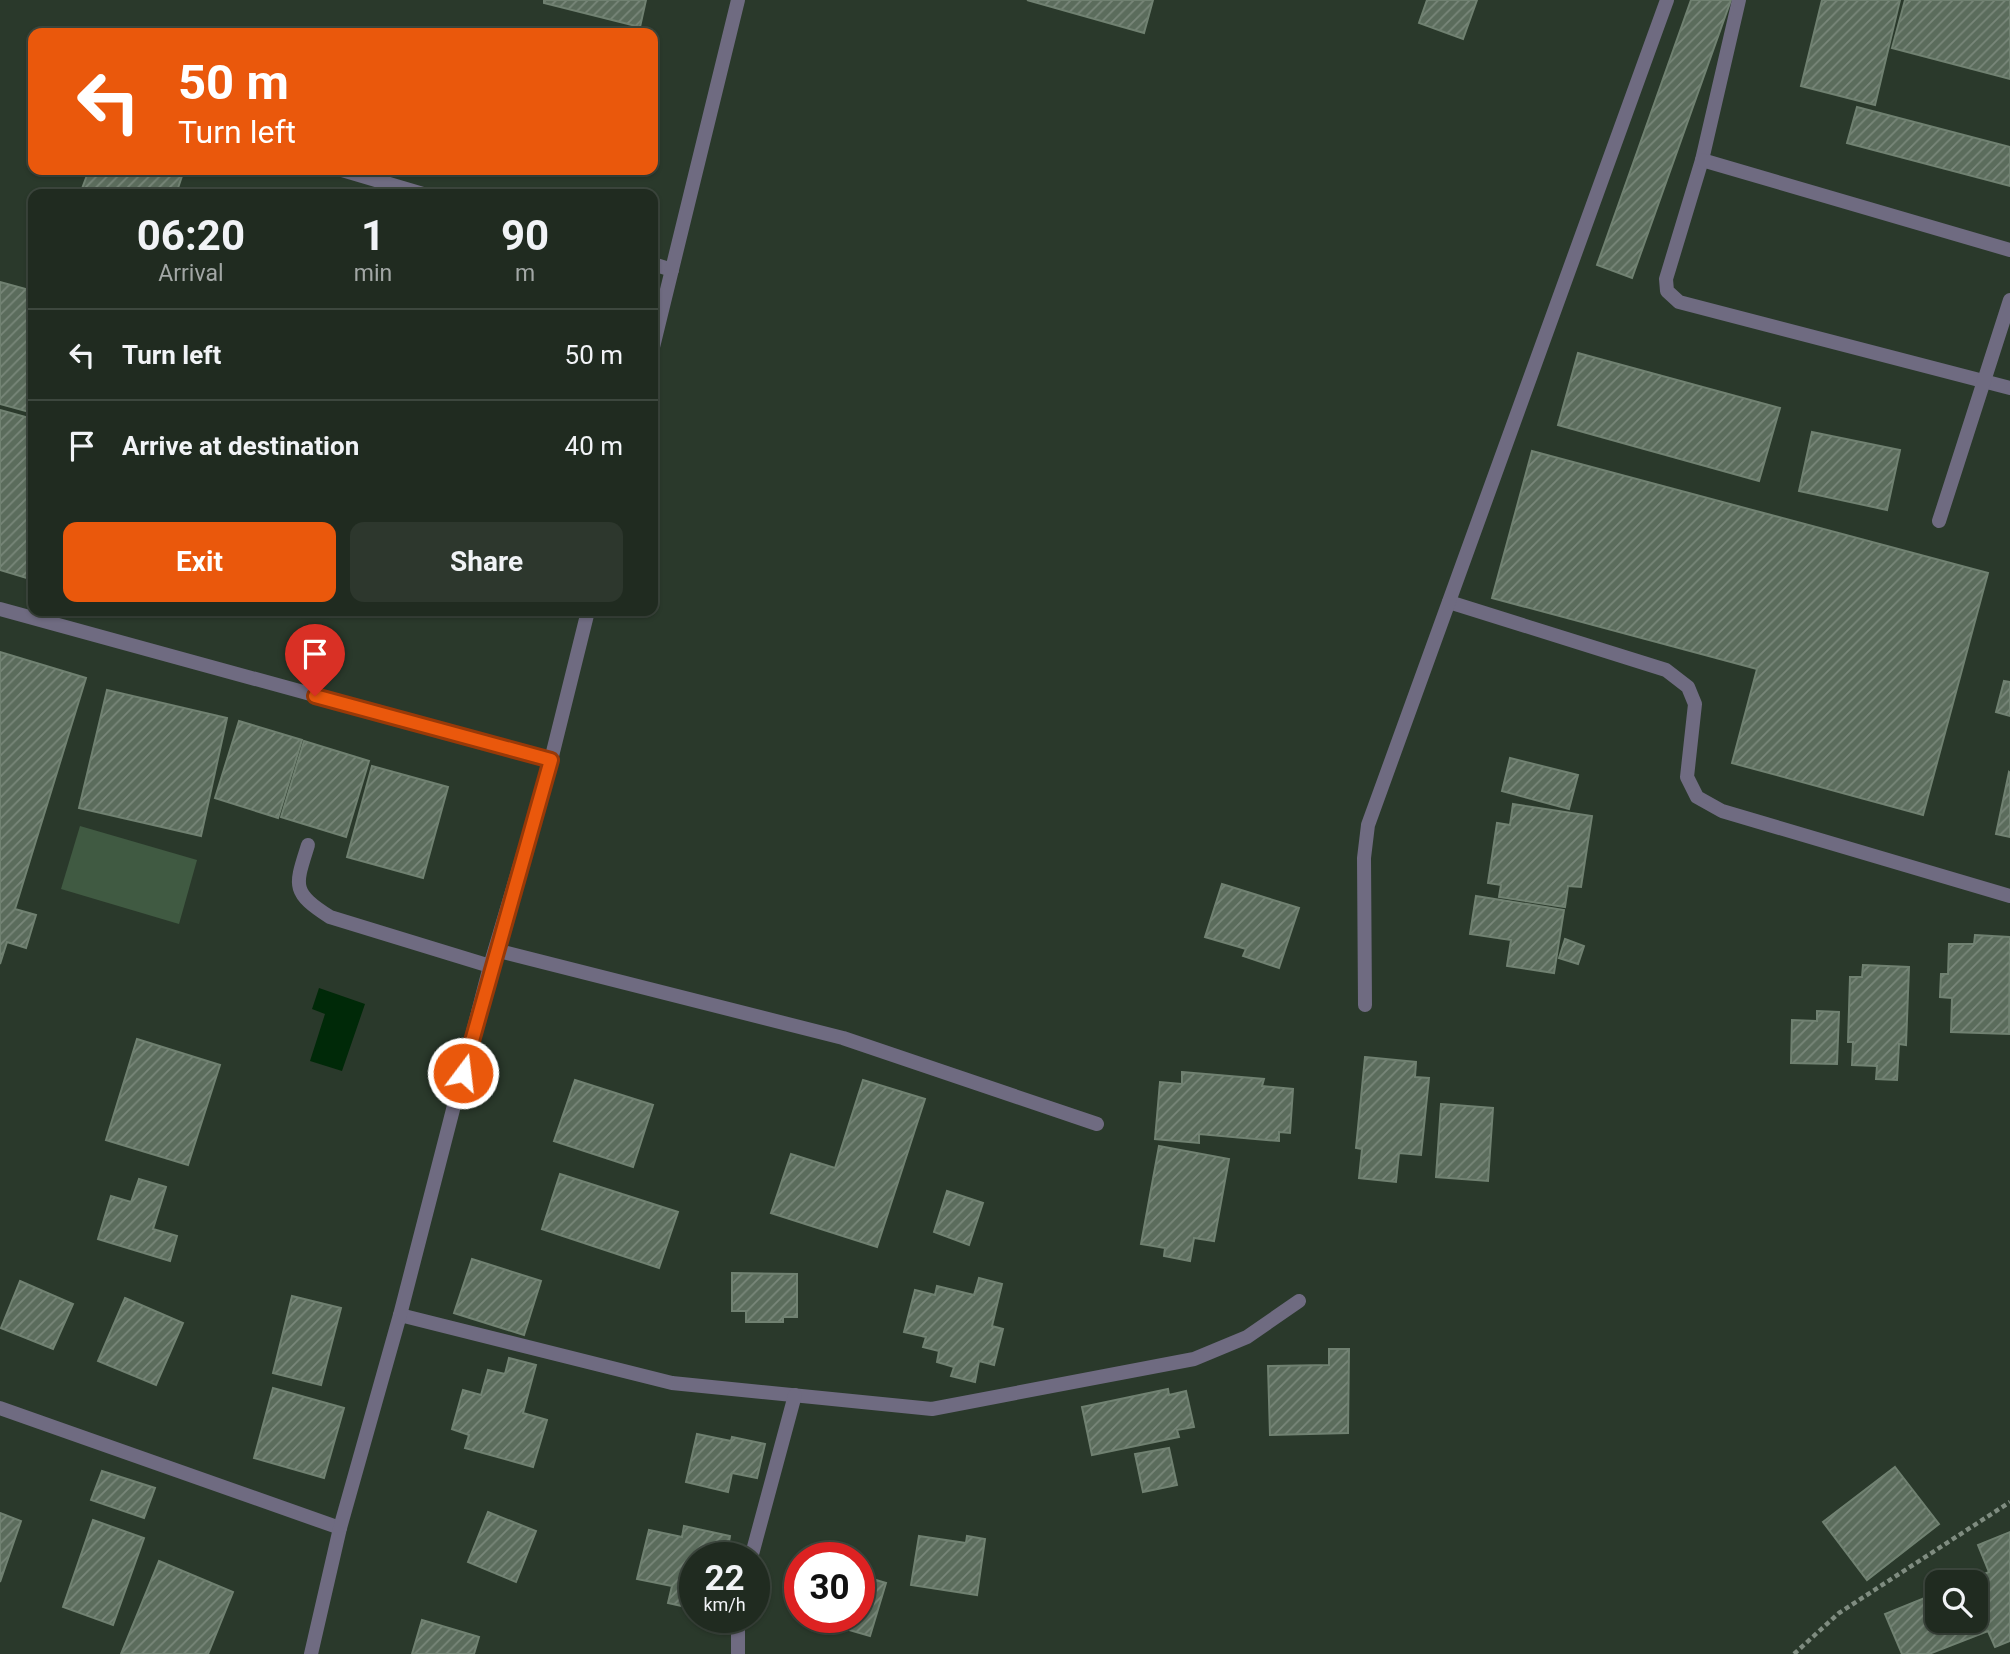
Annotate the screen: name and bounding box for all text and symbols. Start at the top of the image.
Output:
text: 50 m [178,54,289,111]
icon: left [63,56,154,147]
text: Turn left [178,113,296,151]
text: 06:20 [137,211,245,260]
text: 1 [361,211,385,260]
text: 90 [501,211,549,260]
text: Arrival [158,260,224,287]
text: min [354,260,392,287]
text: m [515,260,535,287]
icon: left [63,336,101,374]
text: Turn left [122,340,221,370]
text: 50 m [565,340,623,370]
icon: arrive [63,427,101,465]
text: Arrive at destination [122,431,359,461]
text: 40 m [565,431,623,461]
button: Exit [63,522,336,602]
button: Share [350,522,623,602]
pin [285,624,345,696]
icon: arrive [296,635,334,673]
position arrow [426,1036,500,1110]
speed limit sign: 30 [784,1542,875,1633]
text: 22 [704,1558,745,1599]
map controls [1925,1570,1988,1633]
button: search [1925,1570,1988,1633]
text: km/h [703,1594,746,1615]

